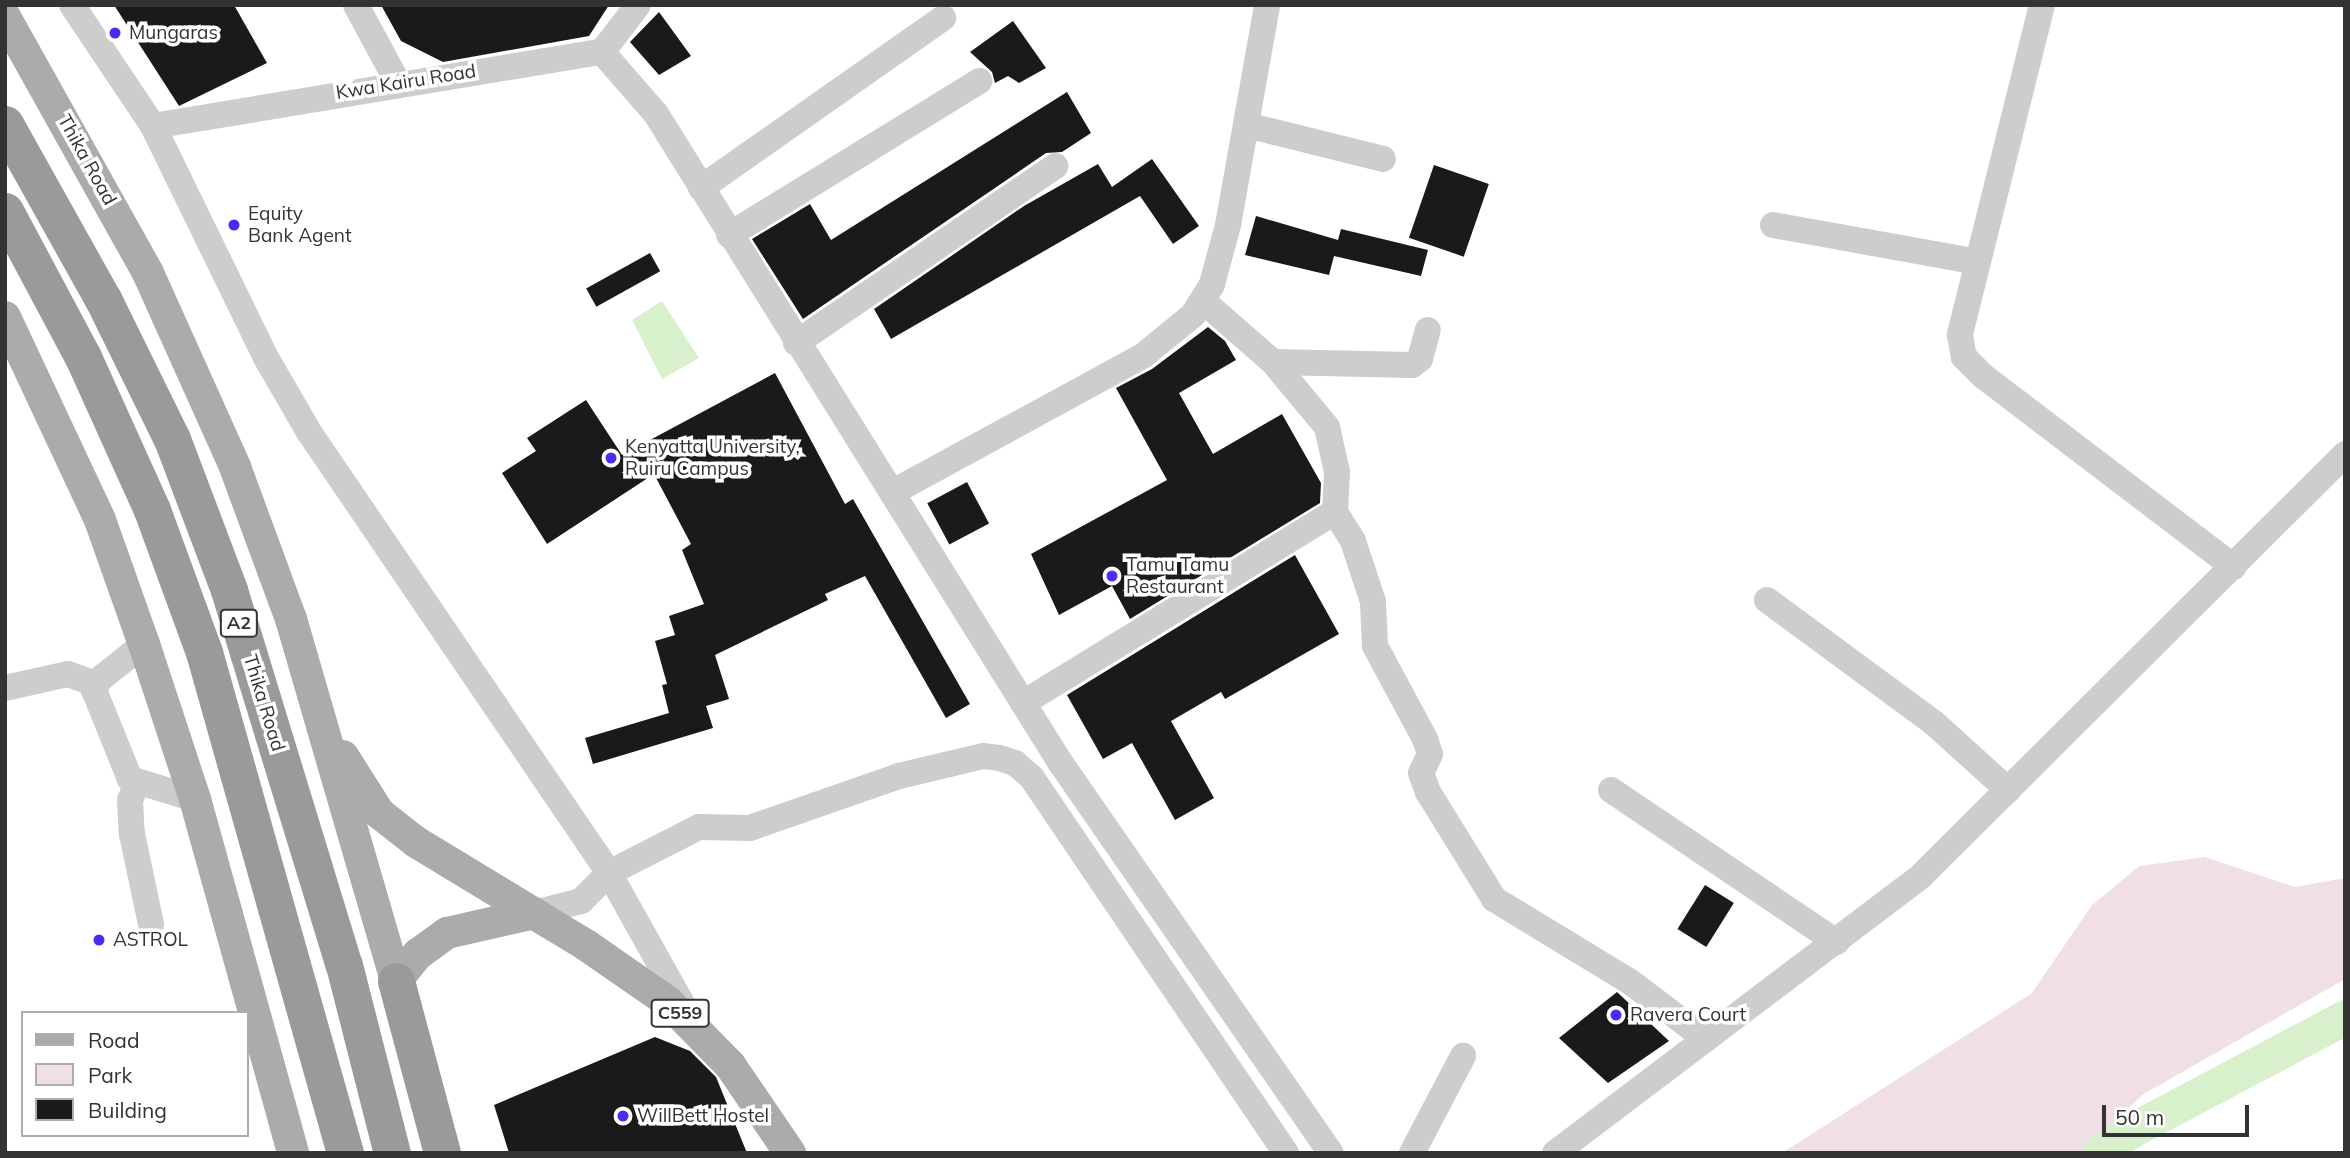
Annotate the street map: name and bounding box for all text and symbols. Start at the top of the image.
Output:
place label: Mungaras [129,22,218,44]
marker: Mungaras [107,25,123,41]
street label: Kwa Kairu Road [334,60,478,104]
street label: Thika Road [53,111,121,209]
place label: Equity Bank Agent [248,203,352,247]
marker: Equity Bank Agent [226,217,242,233]
place label: Kenyatta University, Ruiru Campus [625,436,800,480]
marker: Kenyatta University, Ruiru Campus [603,450,619,466]
place label: Tamu Tamu Restaurant [1126,554,1229,598]
marker: Tamu Tamu Restaurant [1104,568,1120,584]
road number: A2 [220,608,258,638]
street label: Thika Road [239,652,289,754]
place label: ASTROL [113,929,188,951]
marker: ASTROL [91,932,107,948]
road number: C559 [650,998,710,1028]
place label: Ravera Court [1630,1004,1746,1026]
marker: Ravera Court [1608,1007,1624,1023]
legend [21,1011,248,1137]
text: Road [88,1027,139,1053]
text: Park [88,1062,132,1088]
scale bar [2105,1092,2252,1136]
text: Building [88,1097,167,1123]
text: 50 m [2115,1104,2164,1130]
place label: WillBett Hostel [637,1105,769,1127]
marker: WillBett Hostel [615,1108,631,1124]

